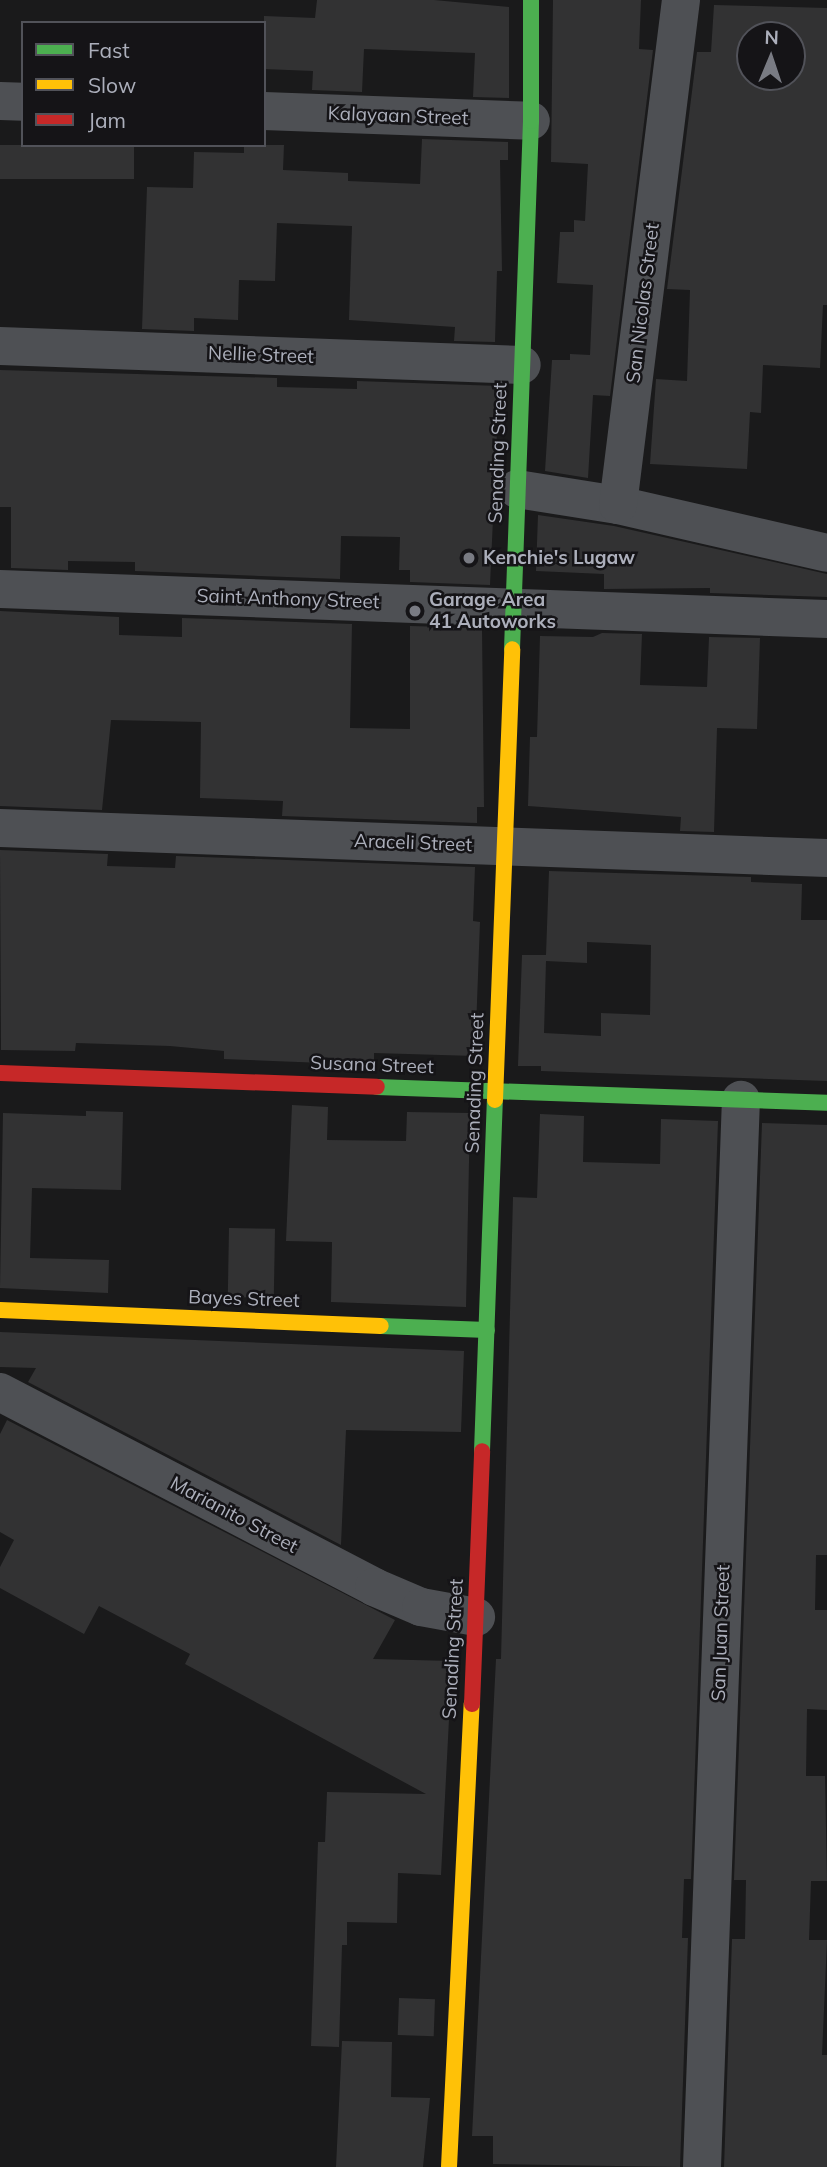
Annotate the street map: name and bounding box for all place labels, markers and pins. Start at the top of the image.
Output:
place label: Kenchie's Lugaw [483,547,635,569]
marker: Kenchie's Lugaw [461,550,477,566]
place label: Garage Area 41 Autoworks [429,589,556,633]
marker: Garage Area 41 Autoworks [407,603,423,619]

